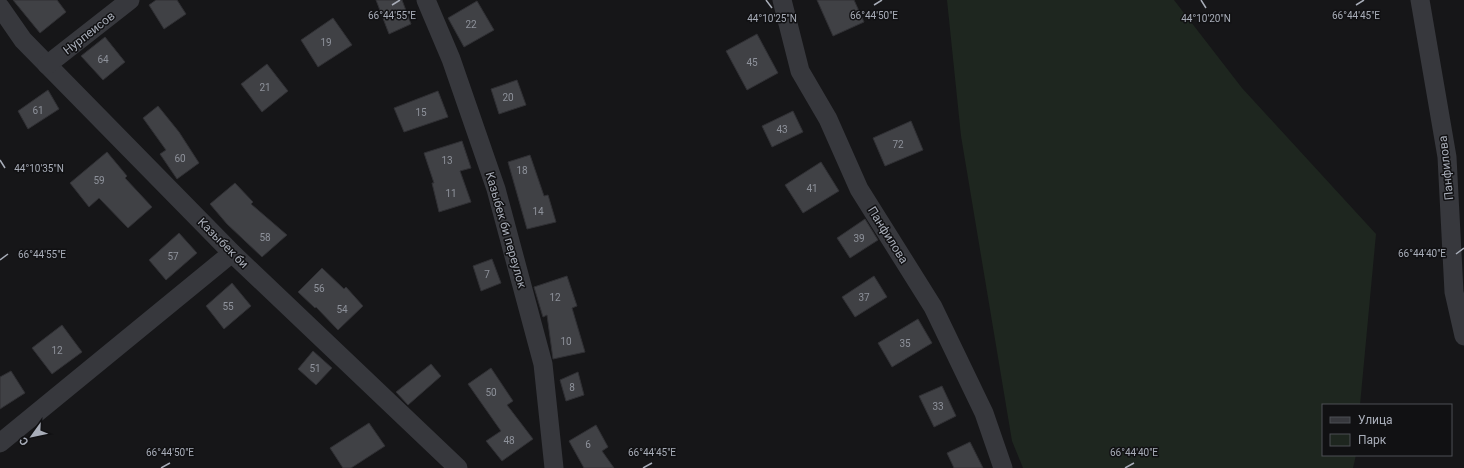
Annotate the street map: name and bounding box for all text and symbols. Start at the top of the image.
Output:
street label: Нурпеисов [61,9,118,57]
text: 66°44'55"E [368,10,416,21]
text: 66°44'50"E [850,10,898,21]
text: 66°44'45"E [1332,10,1380,21]
text: 44°10'25"N [747,13,797,24]
text: 44°10'20"N [1181,13,1231,24]
house number: 22 [465,19,477,30]
house number: 19 [320,37,332,48]
house number: 64 [97,54,109,65]
house number: 45 [746,57,758,68]
house number: 21 [259,82,271,93]
house number: 20 [502,92,514,103]
house number: 61 [32,105,44,116]
house number: 15 [415,107,427,118]
house number: 43 [776,124,788,135]
street label: Панфилова [1436,135,1456,201]
house number: 72 [892,139,904,150]
house number: 60 [174,153,186,164]
house number: 13 [441,155,453,166]
text: 44°10'35"N [14,163,64,174]
house number: 18 [516,165,528,176]
street label: Казыбек би переулок [483,170,529,290]
house number: 59 [93,175,105,186]
house number: 41 [806,183,818,194]
house number: 11 [445,188,457,199]
street label: Панфилова [865,204,911,266]
house number: 14 [532,206,544,217]
street label: Казыбек би [195,215,251,271]
house number: 58 [259,232,271,243]
house number: 39 [853,233,865,244]
text: 66°44'40"E [1398,248,1446,259]
text: 66°44'55"E [18,249,66,260]
house number: 57 [167,251,179,262]
house number: 7 [484,269,490,280]
house number: 56 [313,283,325,294]
house number: 12 [549,292,561,303]
house number: 37 [858,292,870,303]
house number: 55 [222,301,234,312]
house number: 54 [336,304,348,315]
house number: 10 [560,336,572,347]
house number: 35 [899,338,911,349]
house number: 12 [51,345,63,356]
house number: 51 [309,363,321,374]
house number: 8 [569,382,575,393]
house number: 50 [485,387,497,398]
house number: 33 [932,401,944,412]
legend [1322,404,1452,456]
text: Улица [1358,413,1393,427]
north arrow [12,416,52,456]
text: Парк [1358,433,1387,447]
text: С [17,435,31,448]
house number: 48 [503,435,515,446]
house number: 6 [585,439,591,450]
text: 66°44'50"E [146,447,194,458]
text: 66°44'45"E [628,447,676,458]
text: 66°44'40"E [1110,447,1158,458]

